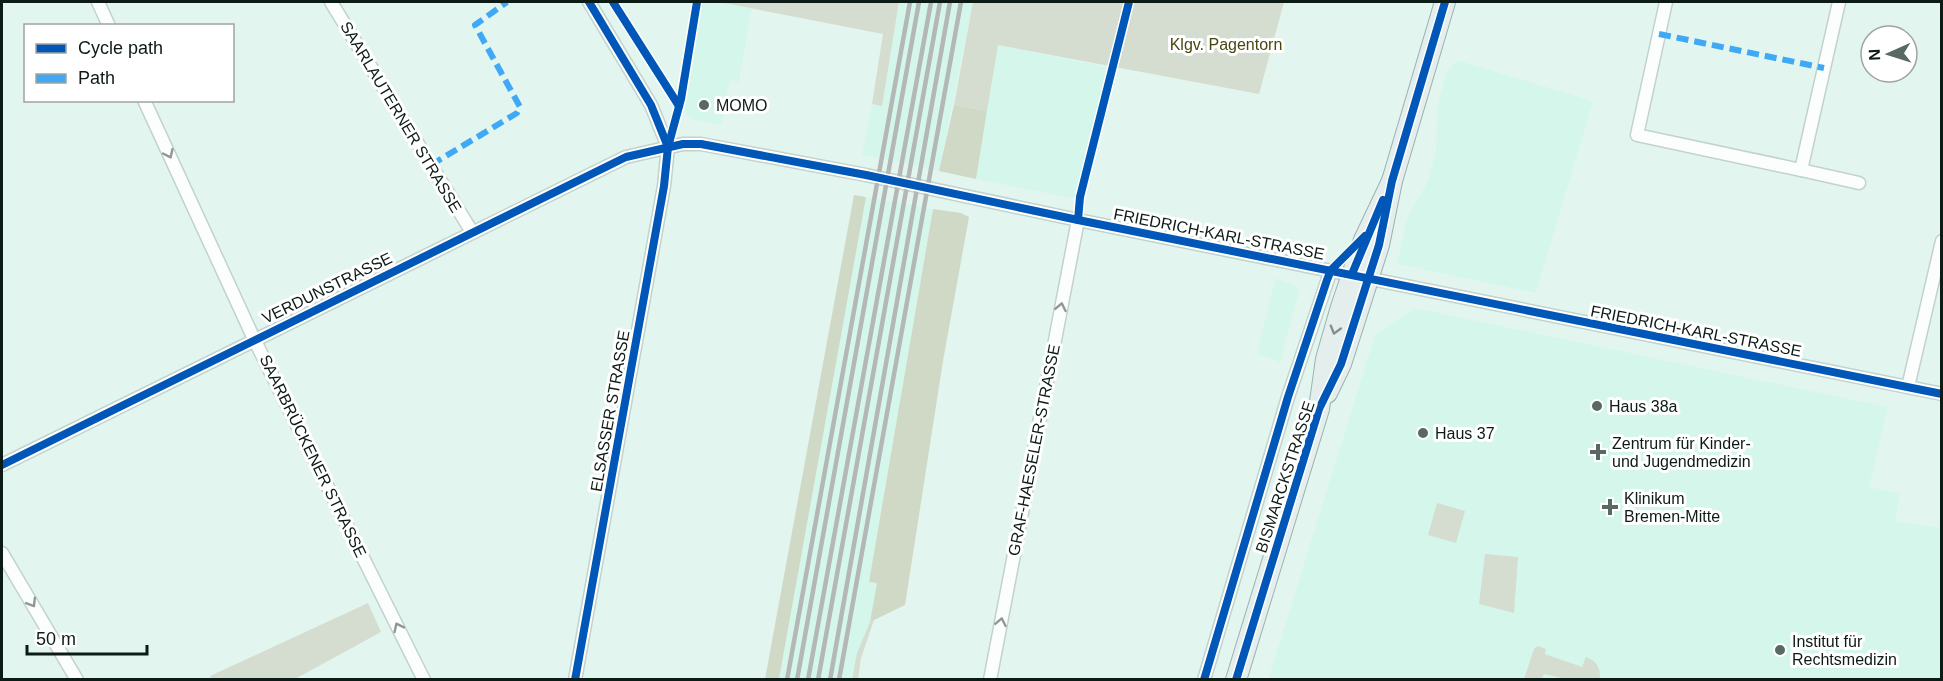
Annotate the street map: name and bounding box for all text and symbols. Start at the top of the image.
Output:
street label: SAARLAUTERNER STRASSE [337,19,465,215]
legend [24,24,234,102]
north arrow [1859,24,1919,84]
park label: Klgv. Pagentorn [1170,36,1282,53]
text: Cycle path [78,38,163,58]
text: N [1866,49,1883,61]
text: Path [78,68,115,88]
place label: MOMO [716,97,768,114]
marker: MOMO [697,98,711,112]
one-way arrow [161,147,173,158]
street label: FRIEDRICH-KARL-STRASSE [1112,205,1326,263]
street label: VERDUNSTRASSE [259,249,395,327]
one-way arrow [1054,302,1067,312]
street label: FRIEDRICH-KARL-STRASSE [1589,302,1803,360]
one-way arrow [1329,325,1342,335]
street label: ELSASSER STRASSE [587,329,633,493]
street label: GRAF-HAESELER-STRASSE [1005,343,1063,557]
street label: SAARBRÜCKENER STRASSE [256,352,370,560]
place label: Haus 38a [1609,398,1678,415]
street label: BISMARCKSTRASSE [1252,399,1318,555]
marker: Haus 38a [1590,399,1604,413]
place label: Haus 37 [1435,425,1495,442]
marker: Haus 37 [1416,426,1430,440]
place label: Zentrum für Kinder- und Jugendmedizin [1612,435,1751,470]
marker: Zentrum für Kinder- und Jugendmedizin [1589,443,1607,461]
place label: Klinikum Bremen-Mitte [1624,490,1720,525]
marker: Klinikum Bremen-Mitte [1601,498,1619,516]
one-way arrow [25,597,37,607]
one-way arrow [994,617,1007,627]
scale bar [27,618,147,656]
one-way arrow [393,622,405,633]
text: 50 m [36,629,76,649]
place label: Institut für Rechtsmedizin [1792,633,1897,668]
marker: Institut für Rechtsmedizin [1773,643,1787,657]

